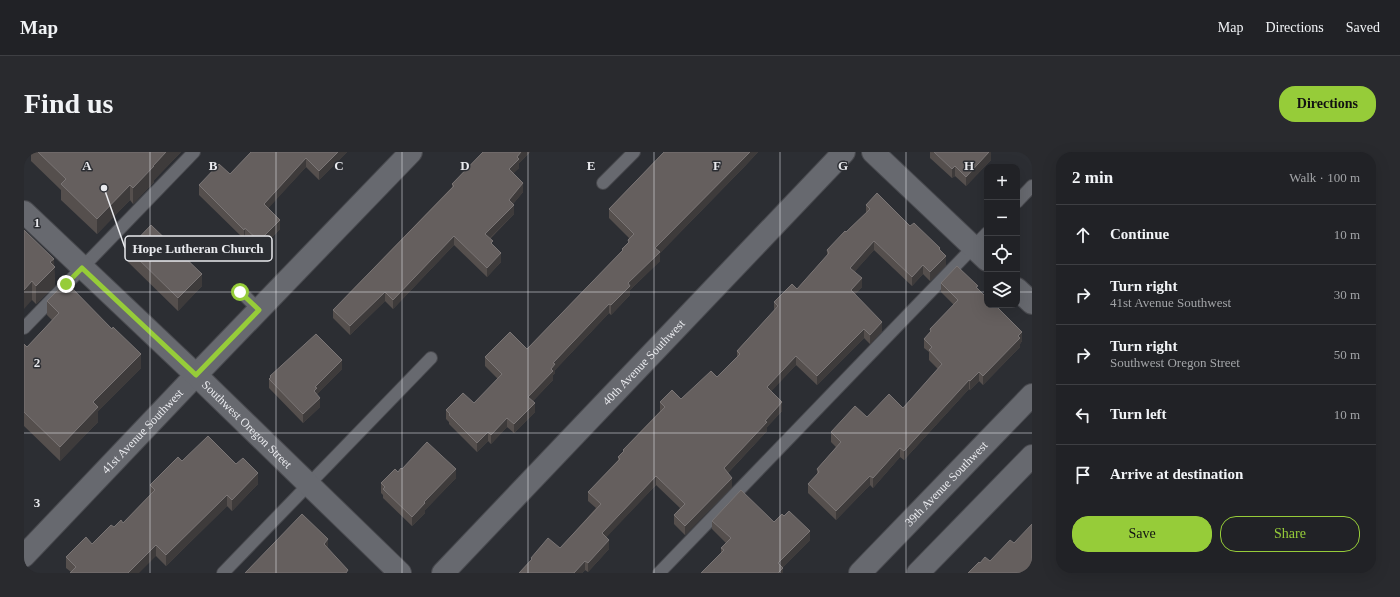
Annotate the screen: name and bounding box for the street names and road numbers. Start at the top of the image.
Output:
street label: 40th Avenue Southwest [600,316,688,408]
street label: Southwest Oregon Street [199,378,295,472]
street label: 41st Avenue Southwest [99,385,187,477]
street label: 39th Avenue Southwest [902,438,991,529]

